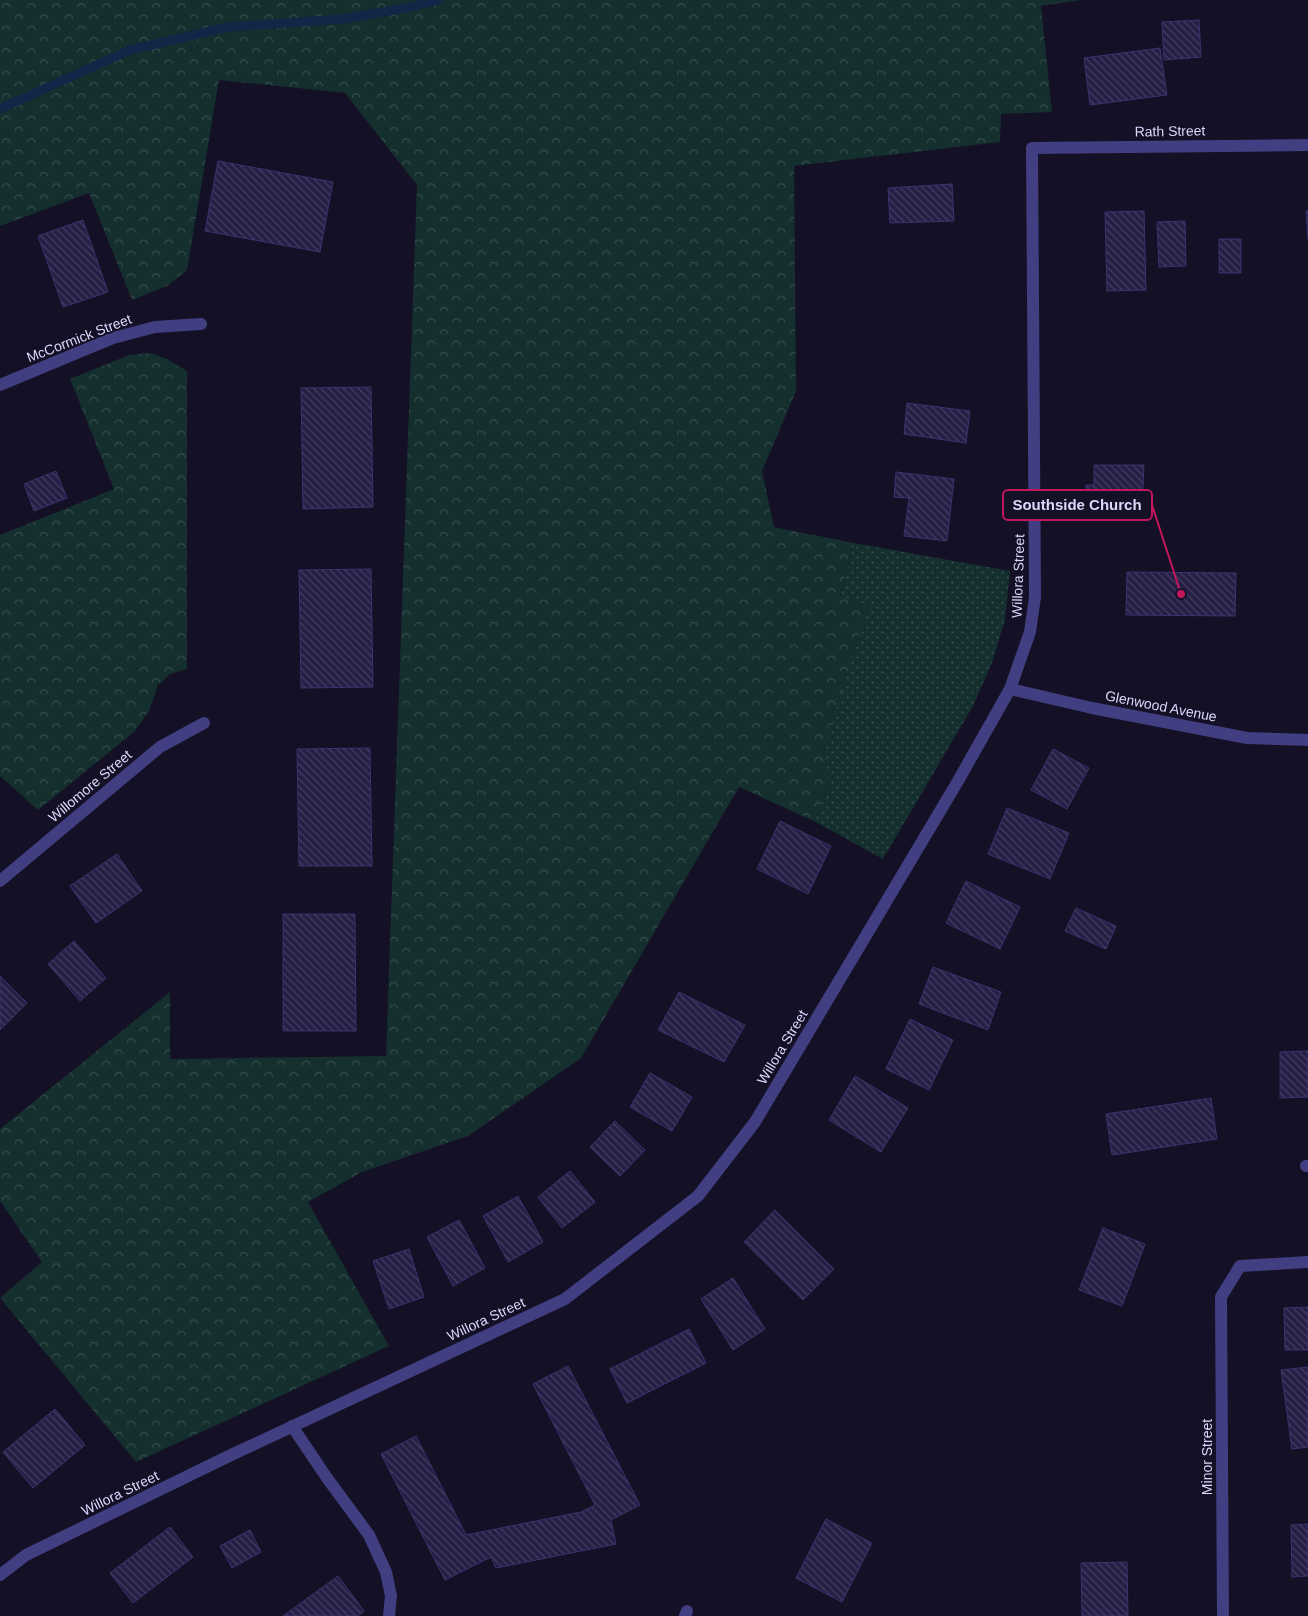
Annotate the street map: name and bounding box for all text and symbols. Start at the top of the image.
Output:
street label: Rath Street [1134,122,1206,140]
street label: McCormick Street [24,311,134,365]
callout: Southside Church [1003,490,1152,520]
text: Southside Church [1012,496,1142,513]
street label: Willora Street [1009,534,1027,618]
street label: Glenwood Avenue [1104,687,1218,725]
street label: Willomore Street [45,747,135,825]
street label: Willora Street [754,1007,811,1087]
street label: Willora Street [445,1294,528,1344]
street label: Minor Street [1199,1419,1215,1495]
street label: Willora Street [79,1467,161,1519]

